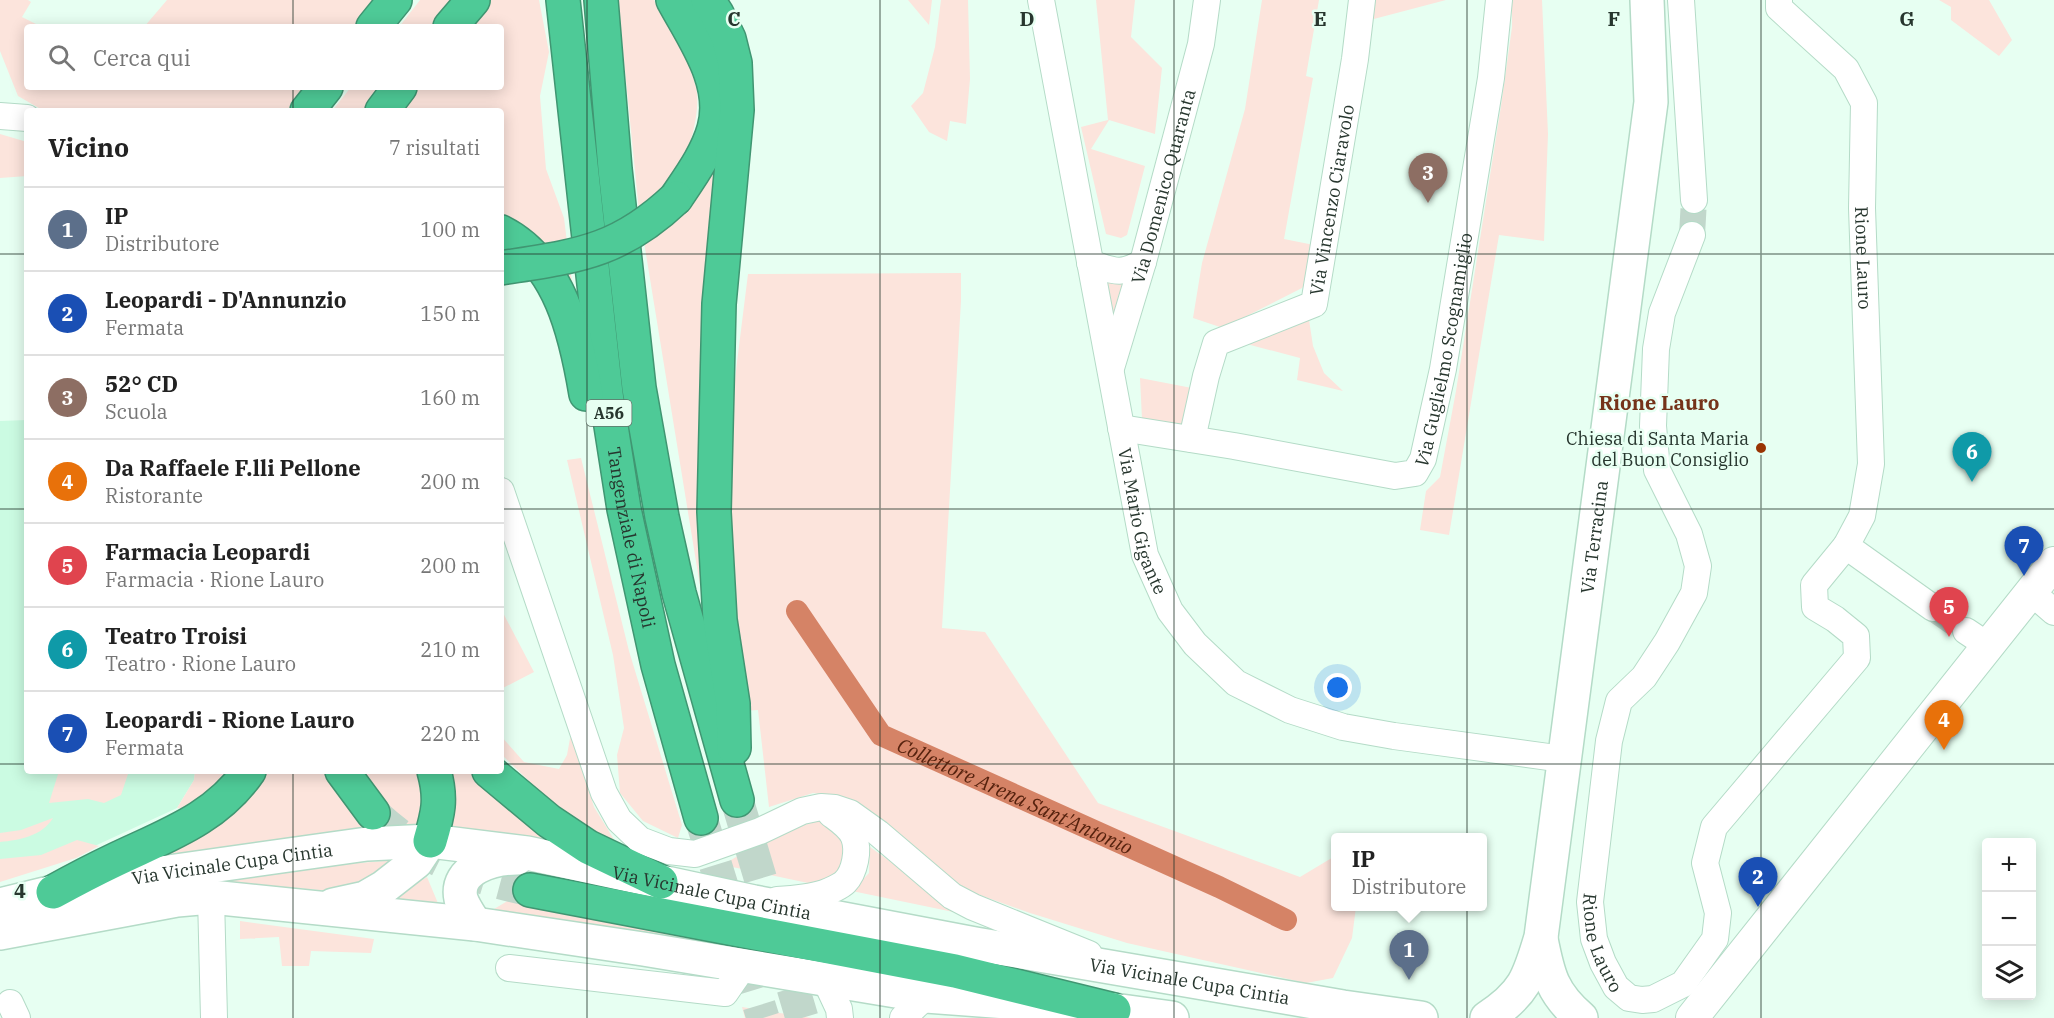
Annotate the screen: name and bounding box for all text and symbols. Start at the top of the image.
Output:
text: C [727,5,741,32]
text: D [1019,5,1035,32]
text: E [1313,5,1327,32]
text: F [1608,5,1620,32]
text: G [1899,5,1915,32]
search box [24,24,504,90]
icon: search [45,41,78,74]
text: Cerca qui [93,43,191,72]
street label: Via Domenico Quaranta [1126,86,1200,287]
street label: Via Vincenzo Ciaravolo [1304,103,1359,297]
text: Vicino [48,130,129,164]
text: 7 risultati [389,134,480,161]
pin: 3 [1408,154,1448,203]
text: IP [105,201,128,230]
street label: Rione Lauro [1850,206,1877,310]
text: 1 [62,216,74,243]
text: 100 m [420,216,480,243]
text: Distributore [105,230,220,257]
street label: Via Guglielmo Scognamiglio [1409,231,1477,471]
text: Leopardi - D'Annunzio [105,285,347,314]
text: 2 [62,300,74,327]
text: 150 m [420,300,480,327]
text: Fermata [105,314,184,341]
text: 52° CD [105,369,178,398]
text: 3 [62,384,74,411]
text: 160 m [420,384,480,411]
district label: Rione Lauro [1599,389,1719,416]
text: Scuola [105,398,168,425]
road number: A56 [586,400,632,426]
place label: Chiesa di Santa Maria del Buon Consiglio [1566,427,1749,471]
pin: 6 [1952,432,1992,482]
marker: Chiesa di Santa Maria del Buon Consiglio [1754,441,1768,455]
street label: Tangenziale di Napoli [603,445,661,630]
street label: Via Mario Gigante [1114,446,1172,598]
text: Da Raffaele F.lli Pellone [105,453,361,482]
text: 4 [62,468,74,495]
text: 200 m [420,468,480,495]
street label: Via Terracina [1575,479,1613,595]
text: Ristorante [105,482,203,509]
pin: 7 [2004,526,2044,576]
text: Farmacia Leopardi [105,537,310,566]
text: 5 [62,552,74,579]
text: 200 m [420,552,480,579]
text: Farmacia · Rione Lauro [105,566,324,593]
pin: 5 [1930,588,1968,637]
text: Teatro Troisi [105,621,247,650]
text: 6 [62,636,74,663]
text: 210 m [420,636,480,663]
text: Teatro · Rione Lauro [105,650,296,677]
your location [1323,673,1352,702]
pin: 4 [1924,700,1964,750]
text: Leopardi - Rione Lauro [105,705,354,734]
text: 7 [62,720,74,747]
text: 220 m [420,720,480,747]
water label: Collettore Arena Sant'Antonio [893,731,1137,860]
text: Fermata [105,734,184,761]
popup [1331,833,1487,911]
street label: Via Vicinale Cupa Cintia [130,837,334,889]
map controls [1982,838,2036,1000]
button: + [1982,838,2036,892]
text: IP [1352,844,1375,873]
pin: 2 [1738,858,1778,907]
street label: Via Vicinale Cupa Cintia [610,860,813,924]
text: Distributore [1352,873,1466,900]
text: 4 [14,877,26,904]
street label: Rione Lauro [1578,892,1628,996]
button: − [1982,892,2036,946]
pin: 1 [1390,930,1428,980]
button: layers [1982,946,2036,1000]
street label: Via Vicinale Cupa Cintia [1088,952,1292,1009]

